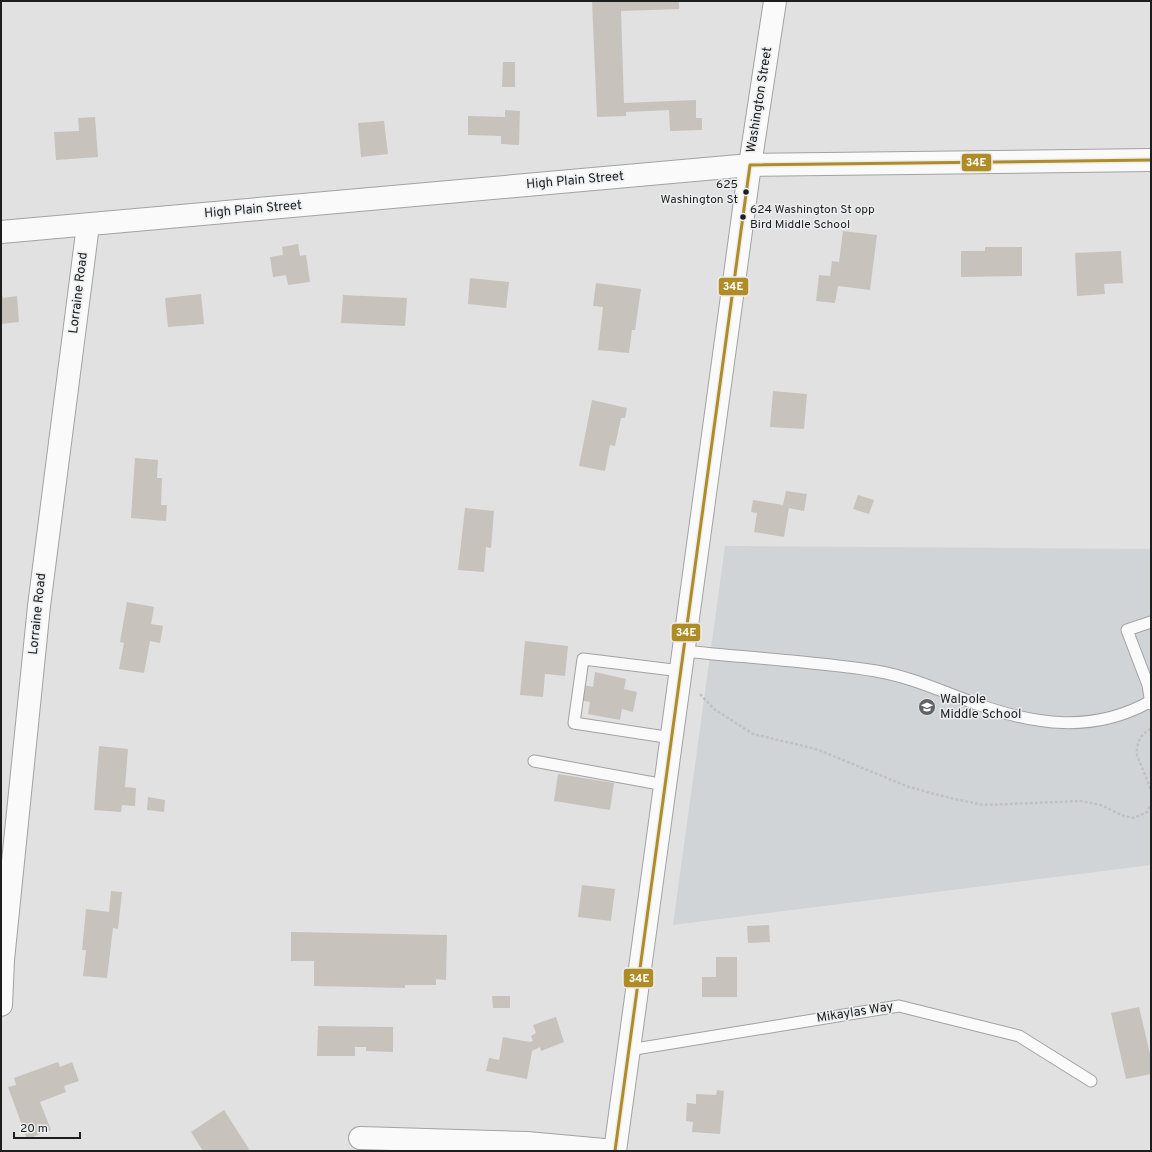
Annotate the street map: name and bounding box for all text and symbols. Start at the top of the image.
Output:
street label: Washington Street [744,46,776,154]
line badge: 34E [961,153,992,172]
text: 34E [966,156,986,170]
street label: High Plain Street [525,169,625,193]
place label: 625 Washington St [661,177,738,208]
marker: 625 Washington St [741,187,751,197]
street label: High Plain Street [203,198,303,222]
place label: 624 Washington St opp Bird Middle School [750,202,875,233]
marker: 624 Washington St opp Bird Middle School [738,212,748,222]
street label: Lorraine Road [66,251,92,335]
line badge: 34E [718,277,749,296]
text: 34E [723,280,743,294]
street label: Lorraine Road [26,572,50,656]
line badge: 34E [671,623,701,642]
text: 34E [676,626,696,640]
place label: Walpole Middle School [940,692,1022,723]
school or university icon: Walpole Middle School [917,697,937,717]
line badge: 34E [623,968,654,988]
text: 34E [629,972,649,986]
street label: Mikaylas Way [815,999,895,1027]
scale bar [14,1114,80,1140]
text: 20 m [20,1121,48,1137]

